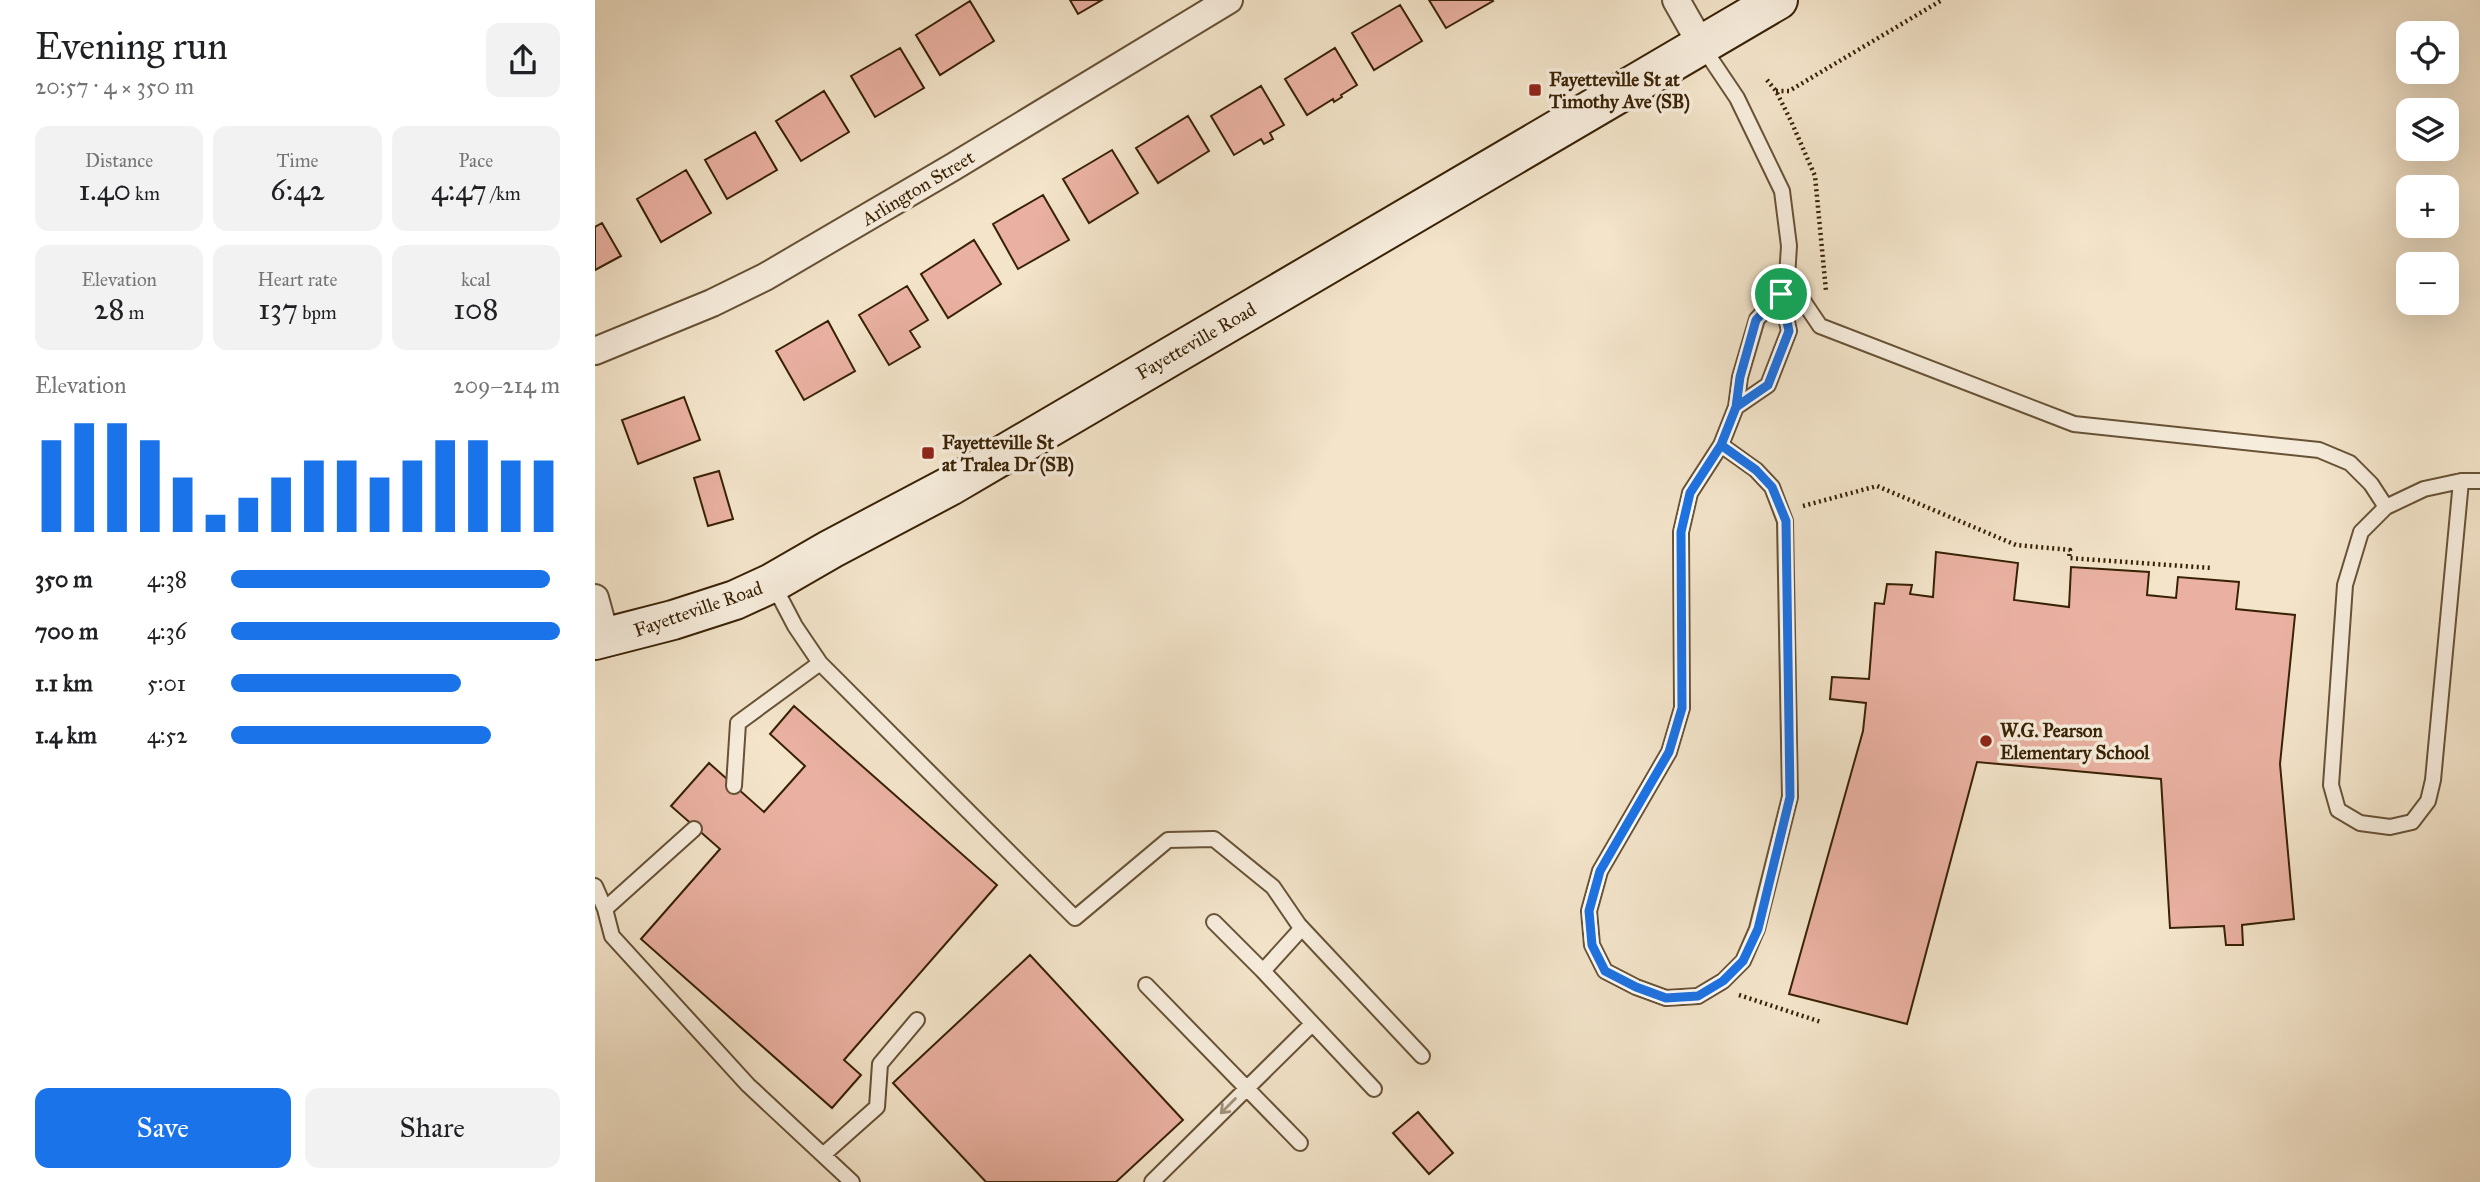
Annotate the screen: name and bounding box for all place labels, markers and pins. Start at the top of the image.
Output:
place label: Fayetteville St at Timothy Ave (SB) [1548,68,1690,114]
marker: Fayetteville St at Timothy Ave (SB) [1527,82,1543,98]
pin [1751,264,1811,324]
place label: Fayetteville St at Tralea Dr (SB) [942,431,1074,477]
marker: Fayetteville St at Tralea Dr (SB) [920,445,936,461]
place label: W.G. Pearson Elementary School [2000,719,2150,765]
marker: W.G. Pearson Elementary School [1978,733,1994,749]

